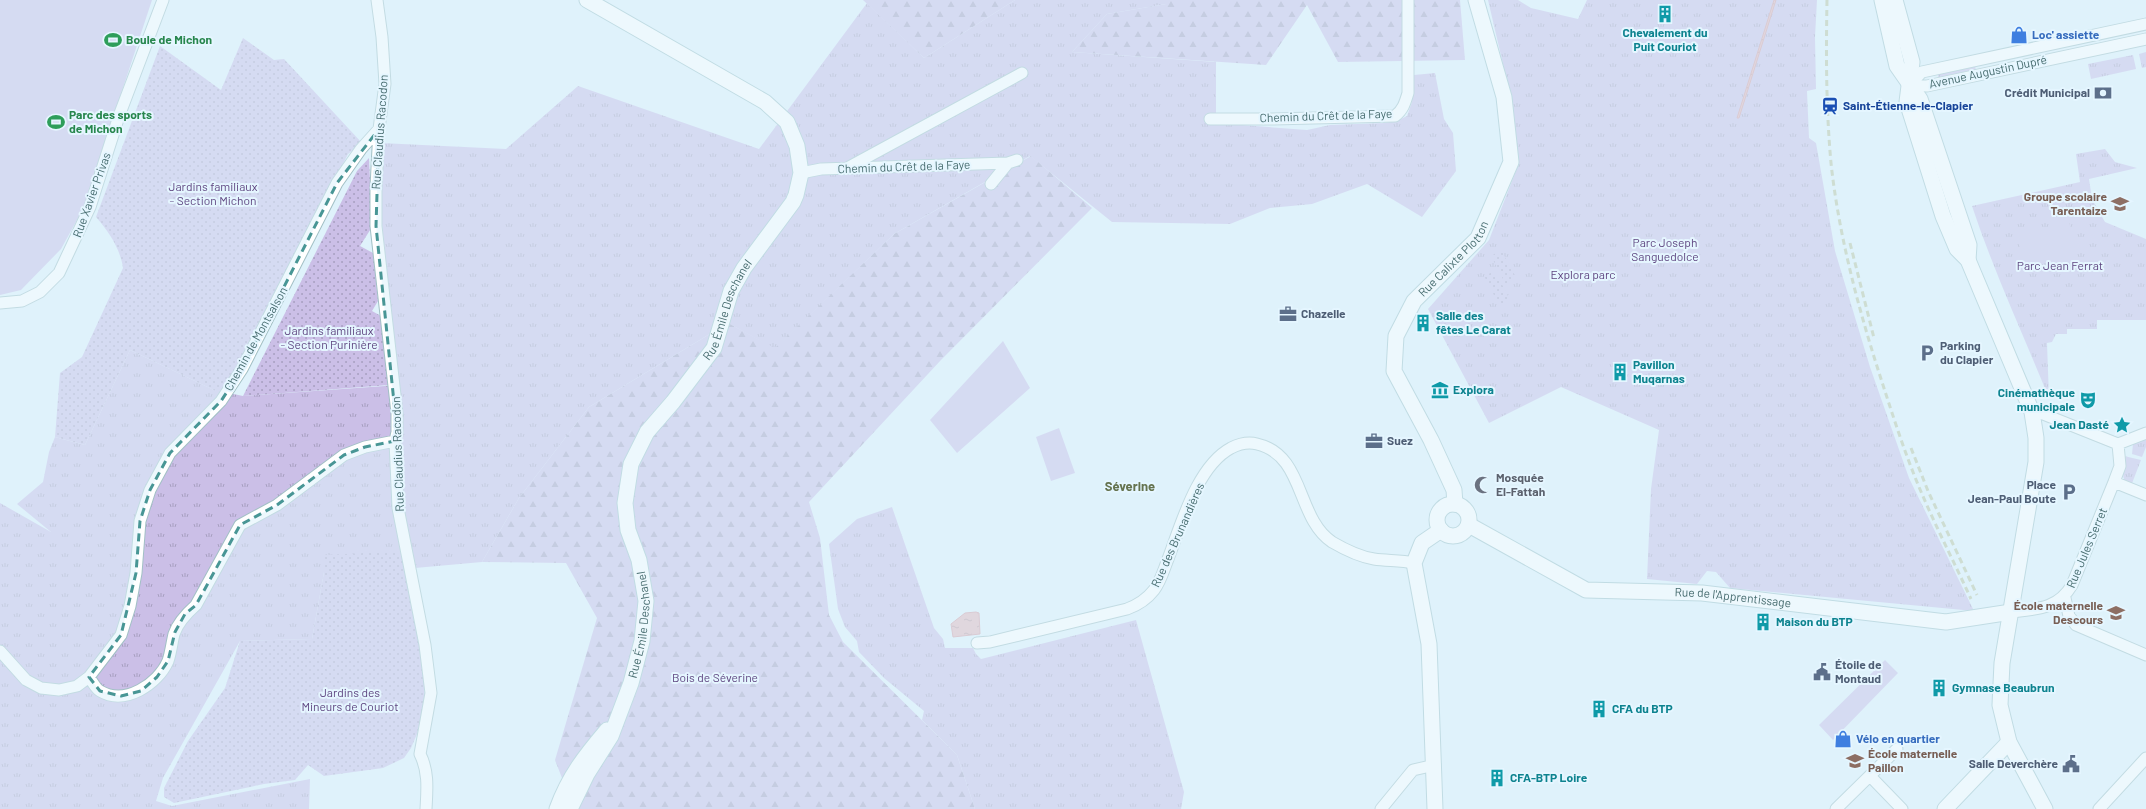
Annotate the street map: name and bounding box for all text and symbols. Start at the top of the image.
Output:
building icon: Chevalement du Puit Couriot [1655,4,1675,24]
place label: Chevalement du Puit Couriot [1622,25,1708,53]
shop icon: Loc' assiette [2009,25,2029,45]
place label: Loc' assiette [2032,27,2100,41]
sports icon: Boule de Michon [103,30,123,50]
place label: Boule de Michon [126,32,212,46]
street label: Avenue Augustin Dupré [1928,52,2048,90]
street label: Rue Claudius Racodon [368,74,390,190]
bank icon: Crédit Municipal [2093,83,2113,103]
place label: Crédit Municipal [2005,85,2090,99]
station icon: Saint-Étienne-le-Clapier [1820,96,1840,116]
place label: Saint-Étienne-le-Clapier [1843,98,1974,112]
street label: Chemin du Crêt de la Faye [1259,106,1393,124]
place label: Parc des sports de Michon [69,107,152,135]
sports icon: Parc des sports de Michon [46,112,66,132]
street label: Rue Xavier Privas [69,150,113,239]
street label: Chemin du Crêt de la Faye [837,157,971,175]
park label: Jardins familiaux - Section Michon [169,179,258,207]
place label: Groupe scolaire Tarentaize [2024,189,2107,217]
school or university icon: Groupe scolaire Tarentaize [2110,194,2130,214]
street label: Rue Calixte Plotton [1415,219,1491,299]
park label: Parc Joseph Sanguedolce [1631,235,1699,263]
street label: Rue Émile Deschanel [699,256,754,363]
park label: Parc Jean Ferrat [2017,258,2103,272]
park label: Explora parc [1550,267,1616,281]
street label: Chemin de Montsalson [221,284,290,393]
office icon: Chazelle [1278,304,1298,324]
place label: Chazelle [1301,306,1346,320]
place label: Salle des fêtes Le Carat [1436,308,1511,336]
building icon: Salle des fêtes Le Carat [1413,313,1433,333]
park label: Jardins familiaux - Section Purinière [280,323,378,351]
place label: Parking du Clapier [1940,338,1994,366]
parking icon: Parking du Clapier [1917,343,1937,363]
place label: Pavillon Muqarnas [1633,357,1685,385]
building icon: Pavillon Muqarnas [1610,362,1630,382]
museum icon: Explora [1430,380,1450,400]
place label: Explora [1453,382,1494,396]
place label: Cinémathèque municipale [1998,385,2075,413]
theatre icon: Cinémathèque municipale [2078,390,2098,410]
street label: Rue Claudius Racodon [388,396,406,512]
place icon: Jean Dasté [2112,415,2132,435]
place label: Jean Dasté [2049,417,2109,431]
office icon: Suez [1364,431,1384,451]
place label: Suez [1387,433,1413,447]
place label: Mosquée El-Fattah [1496,470,1545,498]
mosque icon: Mosquée El-Fattah [1473,475,1493,495]
place label: Place Jean-Paul Boute [1968,477,2056,505]
district label: Séverine [1105,478,1155,494]
street label: Rue des Brunandières [1148,480,1207,589]
parking icon: Place Jean-Paul Boute [2059,482,2079,502]
street label: Rue Jules Serret [2063,505,2109,590]
street label: Rue Émile Deschanel [625,570,652,679]
street label: Rue de l'Apprentissage [1674,584,1792,610]
place label: École maternelle Descours [2014,598,2103,626]
school or university icon: École maternelle Descours [2106,603,2126,623]
building icon: Maison du BTP [1753,612,1773,632]
place label: Maison du BTP [1776,614,1853,628]
place label: Étoile de Montaud [1835,657,1882,685]
public building icon: Étoile de Montaud [1812,662,1832,682]
park label: Bois de Séverine [672,670,758,684]
building icon: Gymnase Beaubrun [1929,678,1949,698]
place label: Gymnase Beaubrun [1952,680,2055,694]
park label: Jardins des Mineurs de Couriot [301,685,399,713]
building icon: CFA du BTP [1589,699,1609,719]
place label: CFA du BTP [1612,701,1673,715]
shop icon: Vélo en quartier [1833,729,1853,749]
place label: Vélo en quartier [1856,731,1940,745]
place label: École maternelle Paillon [1868,746,1958,774]
school or university icon: École maternelle Paillon [1845,751,1865,771]
public building icon: Salle Deverchère [2061,754,2081,774]
place label: Salle Deverchère [1969,756,2058,770]
building icon: CFA-BTP Loire [1487,768,1507,788]
place label: CFA-BTP Loire [1510,770,1588,784]

